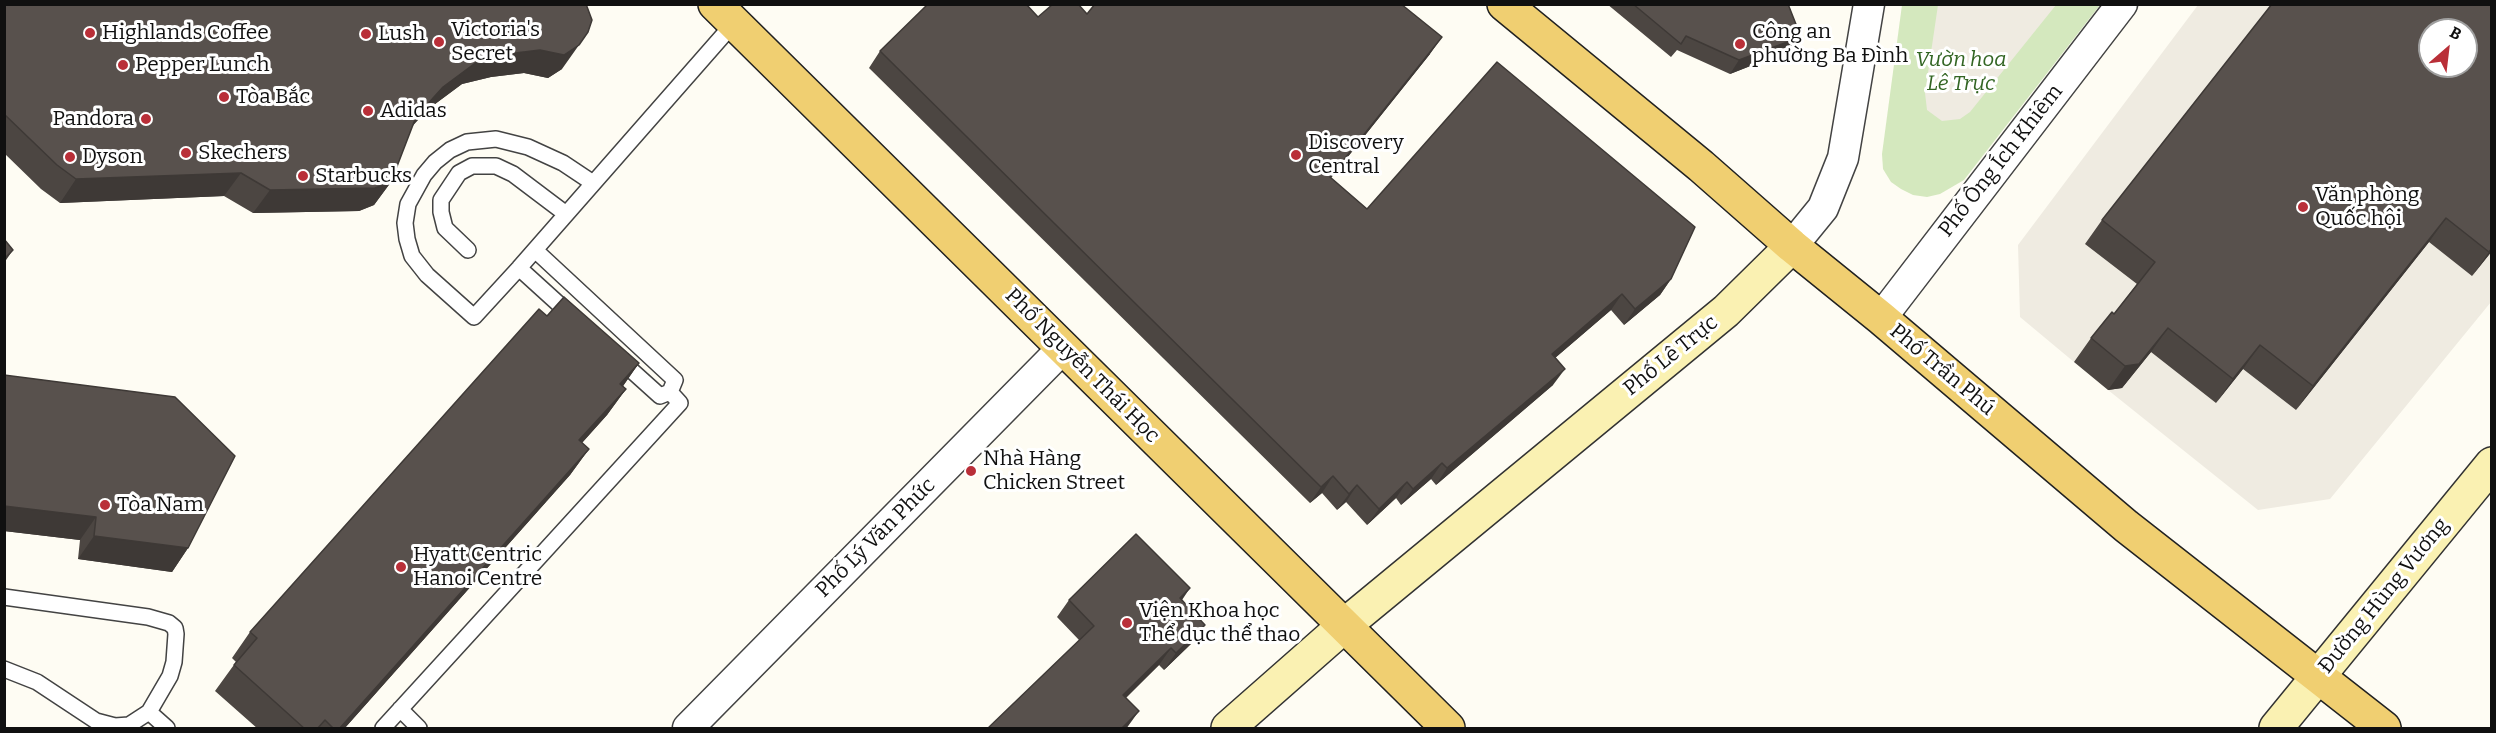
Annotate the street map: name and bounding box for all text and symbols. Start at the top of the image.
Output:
place label: Victoria's Secret [451,17,540,67]
north arrow [2418,18,2478,78]
place label: Công an phường Ba Đình [1752,19,1908,69]
place label: Highlands Coffee [102,20,269,46]
place label: Lush [378,21,425,47]
text: B [2447,23,2465,44]
marker: Highlands Coffee [83,26,97,40]
marker: Lush [359,27,373,41]
marker: Victoria's Secret [432,35,446,49]
marker: Công an phường Ba Đình [1733,37,1747,51]
park label: Vườn hoa Lê Trực [1915,47,2007,97]
place label: Pepper Lunch [135,52,270,78]
marker: Pepper Lunch [116,58,130,72]
street label: Phố Ông Ích Khiêm [1934,80,2068,242]
place label: Tòa Bắc [236,84,310,110]
marker: Tòa Bắc [217,90,231,104]
place label: Adidas [380,98,447,124]
marker: Adidas [361,104,375,118]
place label: Pandora [53,106,134,132]
marker: Pandora [139,112,153,126]
place label: Discovery Central [1308,130,1404,180]
place label: Skechers [198,140,287,166]
place label: Dyson [82,144,143,170]
marker: Skechers [179,146,193,160]
marker: Discovery Central [1289,148,1303,162]
marker: Dyson [63,150,77,164]
place label: Starbucks [315,163,412,189]
marker: Starbucks [296,169,310,183]
place label: Văn phòng Quốc hội [2315,182,2419,232]
marker: Văn phòng Quốc hội [2296,200,2310,214]
street label: Phố Nguyễn Thái Học [999,283,1165,449]
street label: Phố Lê Trực [1619,310,1723,402]
street label: Phố Trần Phú [1884,319,2000,421]
place label: Nhà Hàng Chicken Street [983,446,1125,496]
marker: Nhà Hàng Chicken Street [964,464,978,478]
street label: Phố Lý Văn Phức [811,473,941,603]
place label: Tòa Nam [117,492,204,518]
marker: Tòa Nam [98,498,112,512]
street label: Đường Hùng Vương [2314,513,2454,679]
place label: Hyatt Centric Hanoi Centre [413,542,542,592]
marker: Hyatt Centric Hanoi Centre [394,560,408,574]
place label: Viện Khoa học Thể dục thể thao [1139,598,1300,648]
marker: Viện Khoa học Thể dục thể thao [1120,616,1134,630]

